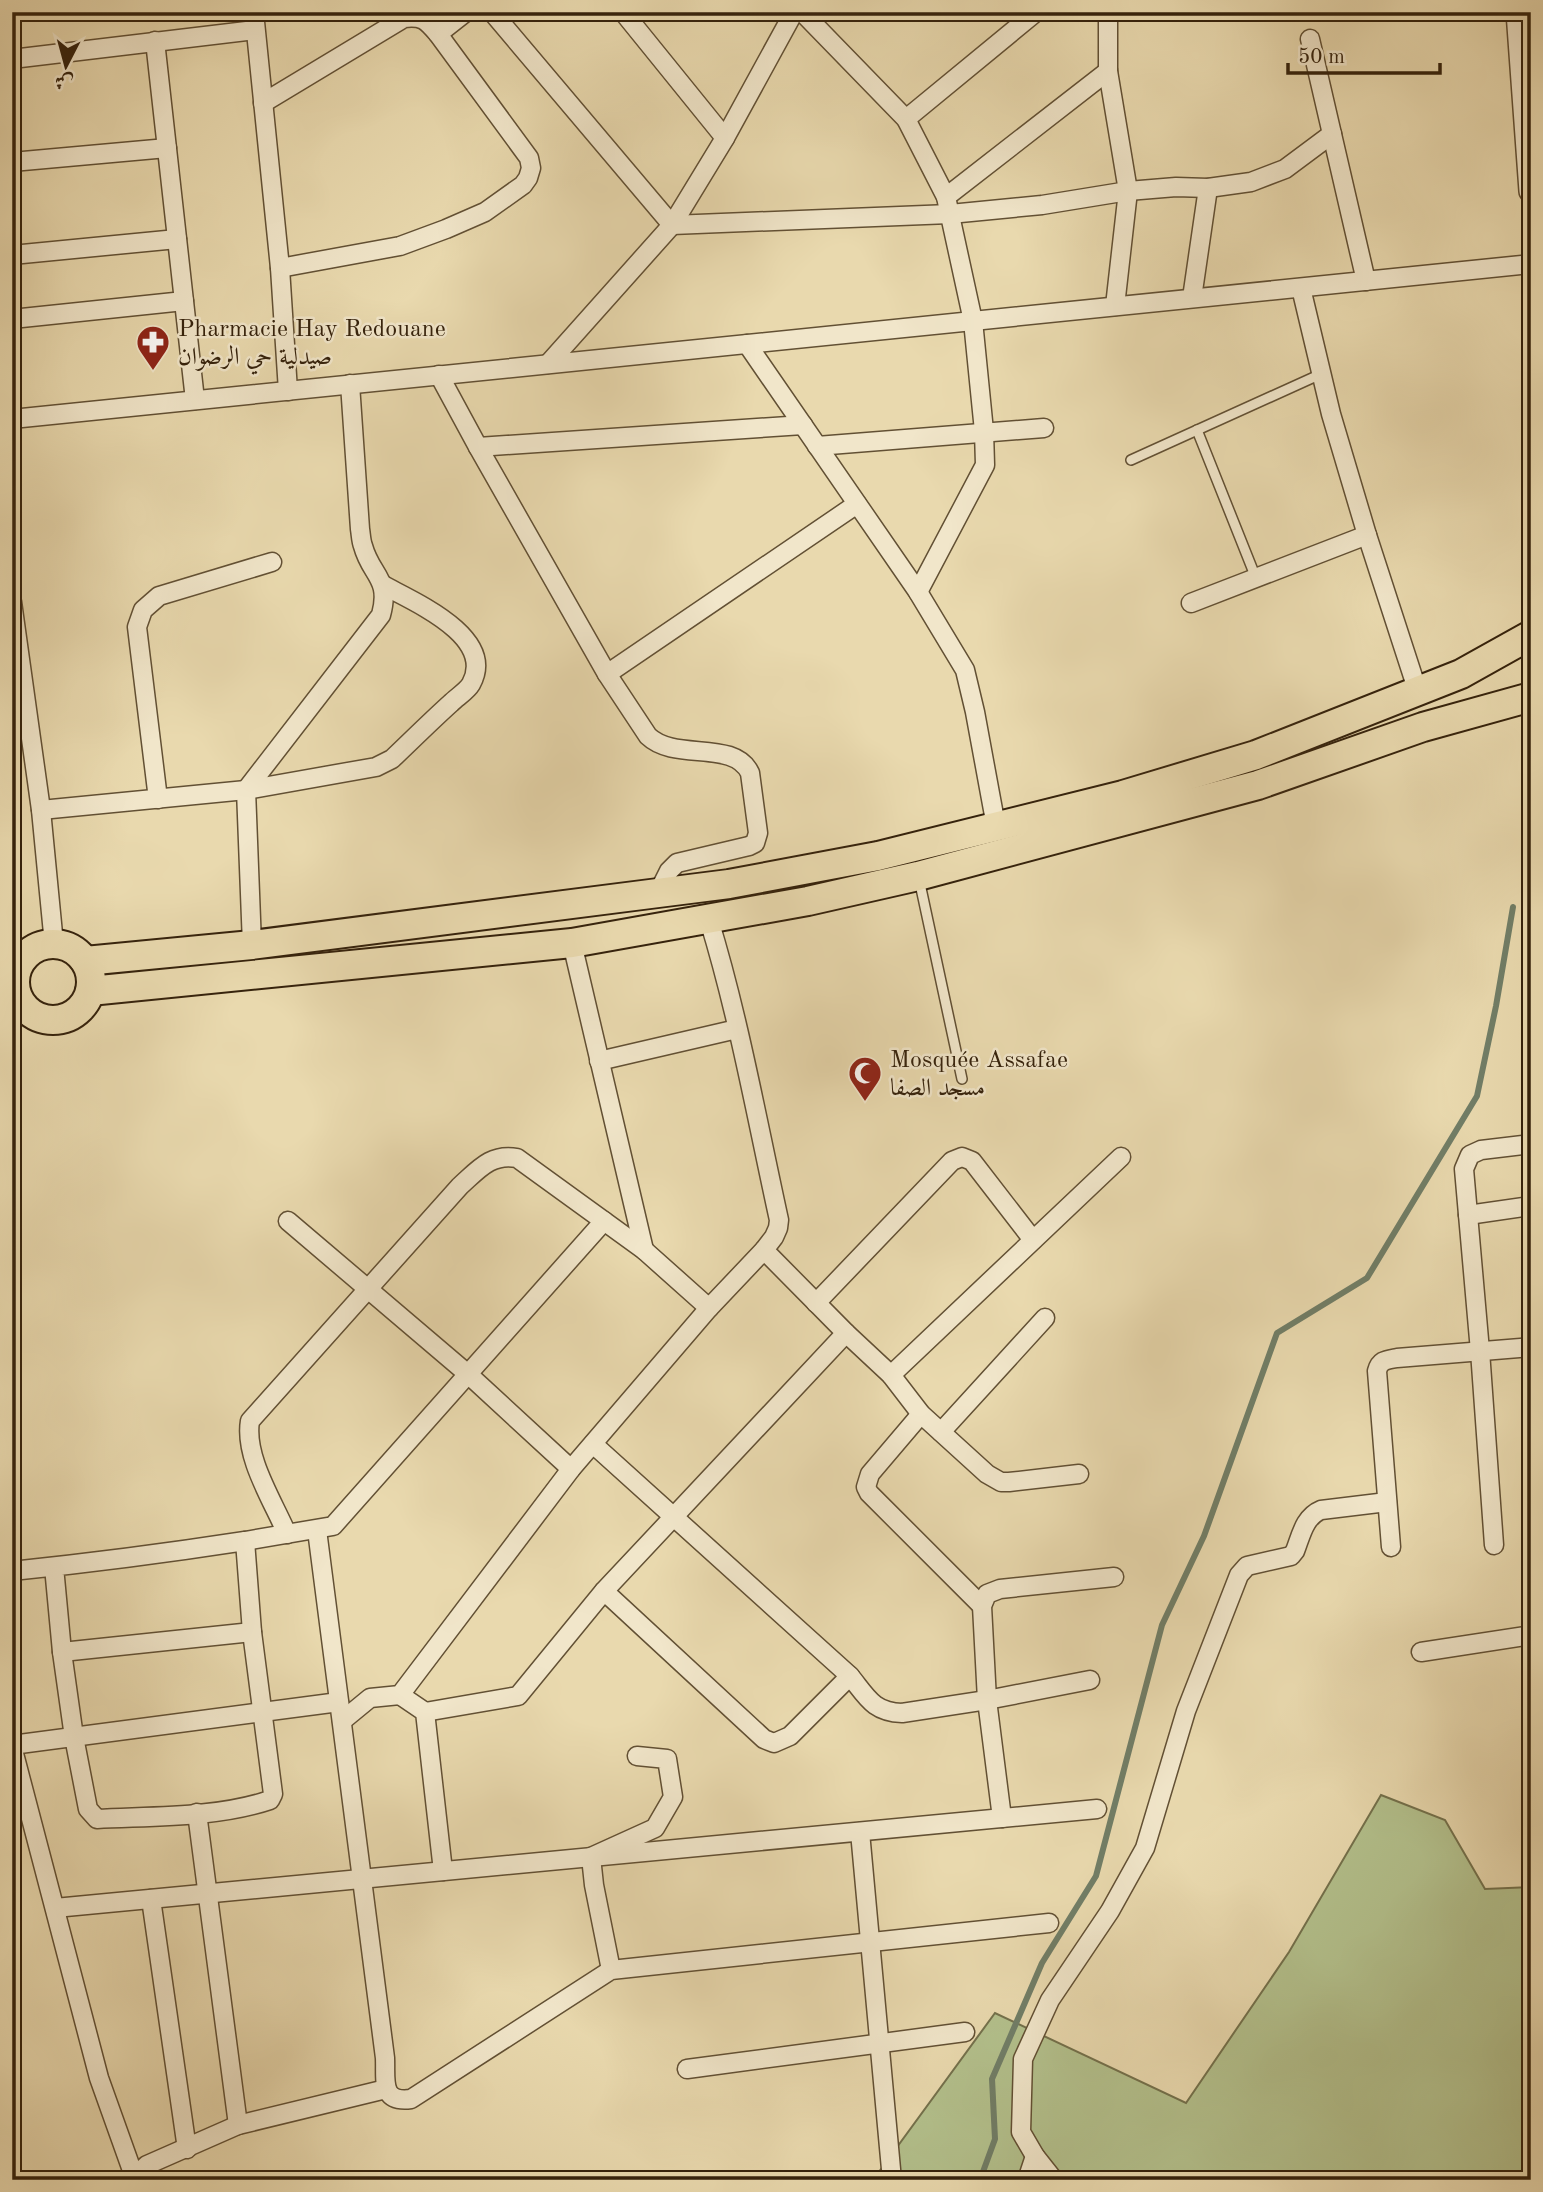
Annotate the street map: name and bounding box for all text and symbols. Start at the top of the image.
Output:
north arrow [32,32,102,102]
scale bar [1288,32,1440,76]
text: 50 m [1298,47,1345,68]
text: ش [54,70,75,91]
place label: Pharmacie Hay Redouane صيدلية حي الرضوان [178,318,446,375]
pharmacy icon: Pharmacie Hay Redouane صيدلية حي الرضوان [134,323,172,372]
place label: Mosquée Assafae مسجد الصفا [890,1049,1068,1101]
mosque icon: Mosquée Assafae مسجد الصفا [846,1054,884,1103]

